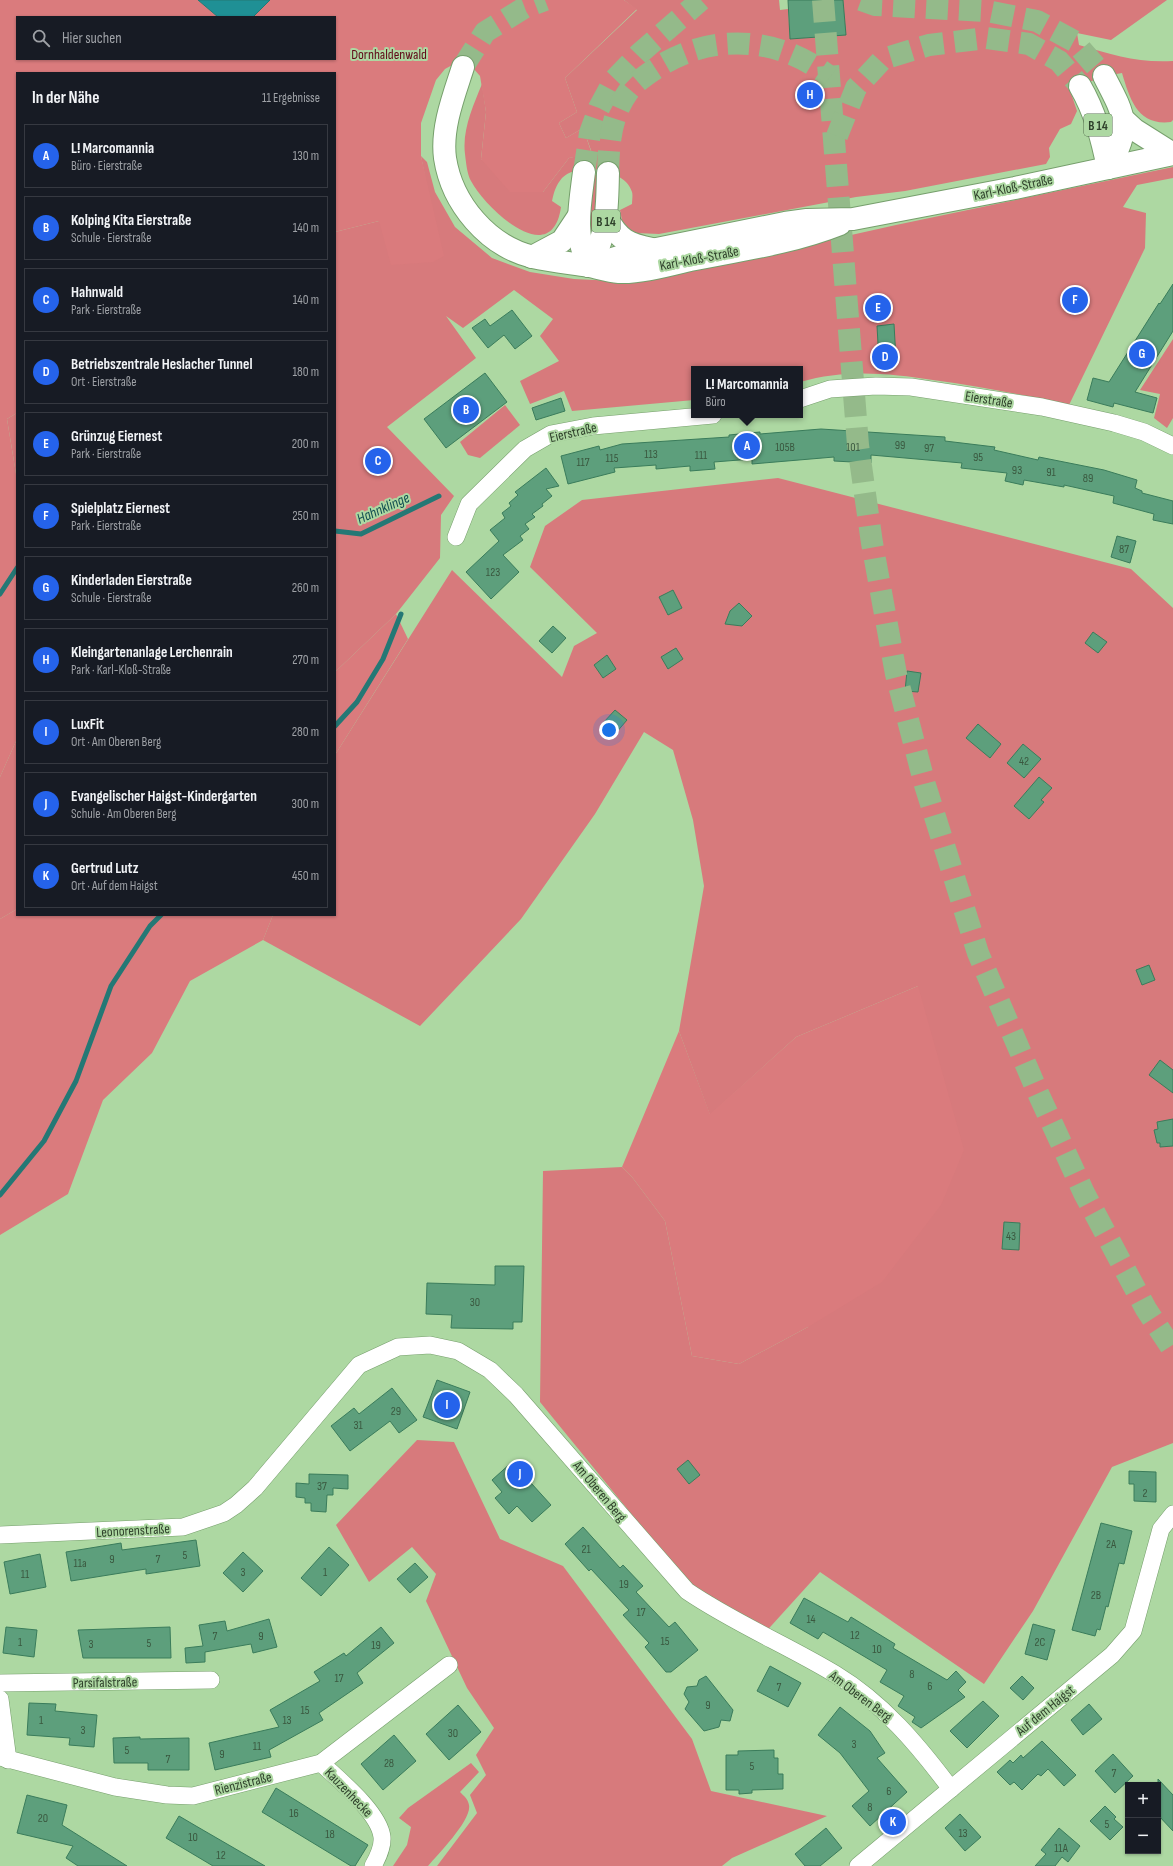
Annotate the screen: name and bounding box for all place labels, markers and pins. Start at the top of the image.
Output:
pin: H [797,80,823,110]
pin: F [1062,285,1088,315]
pin: E [865,293,891,323]
pin: G [1129,339,1155,369]
pin: D [872,342,898,372]
pin: B [453,395,479,425]
pin: A [734,431,760,461]
pin: C [365,446,391,476]
pin: I [434,1390,460,1420]
pin: J [507,1459,533,1489]
pin: K [880,1807,906,1837]

